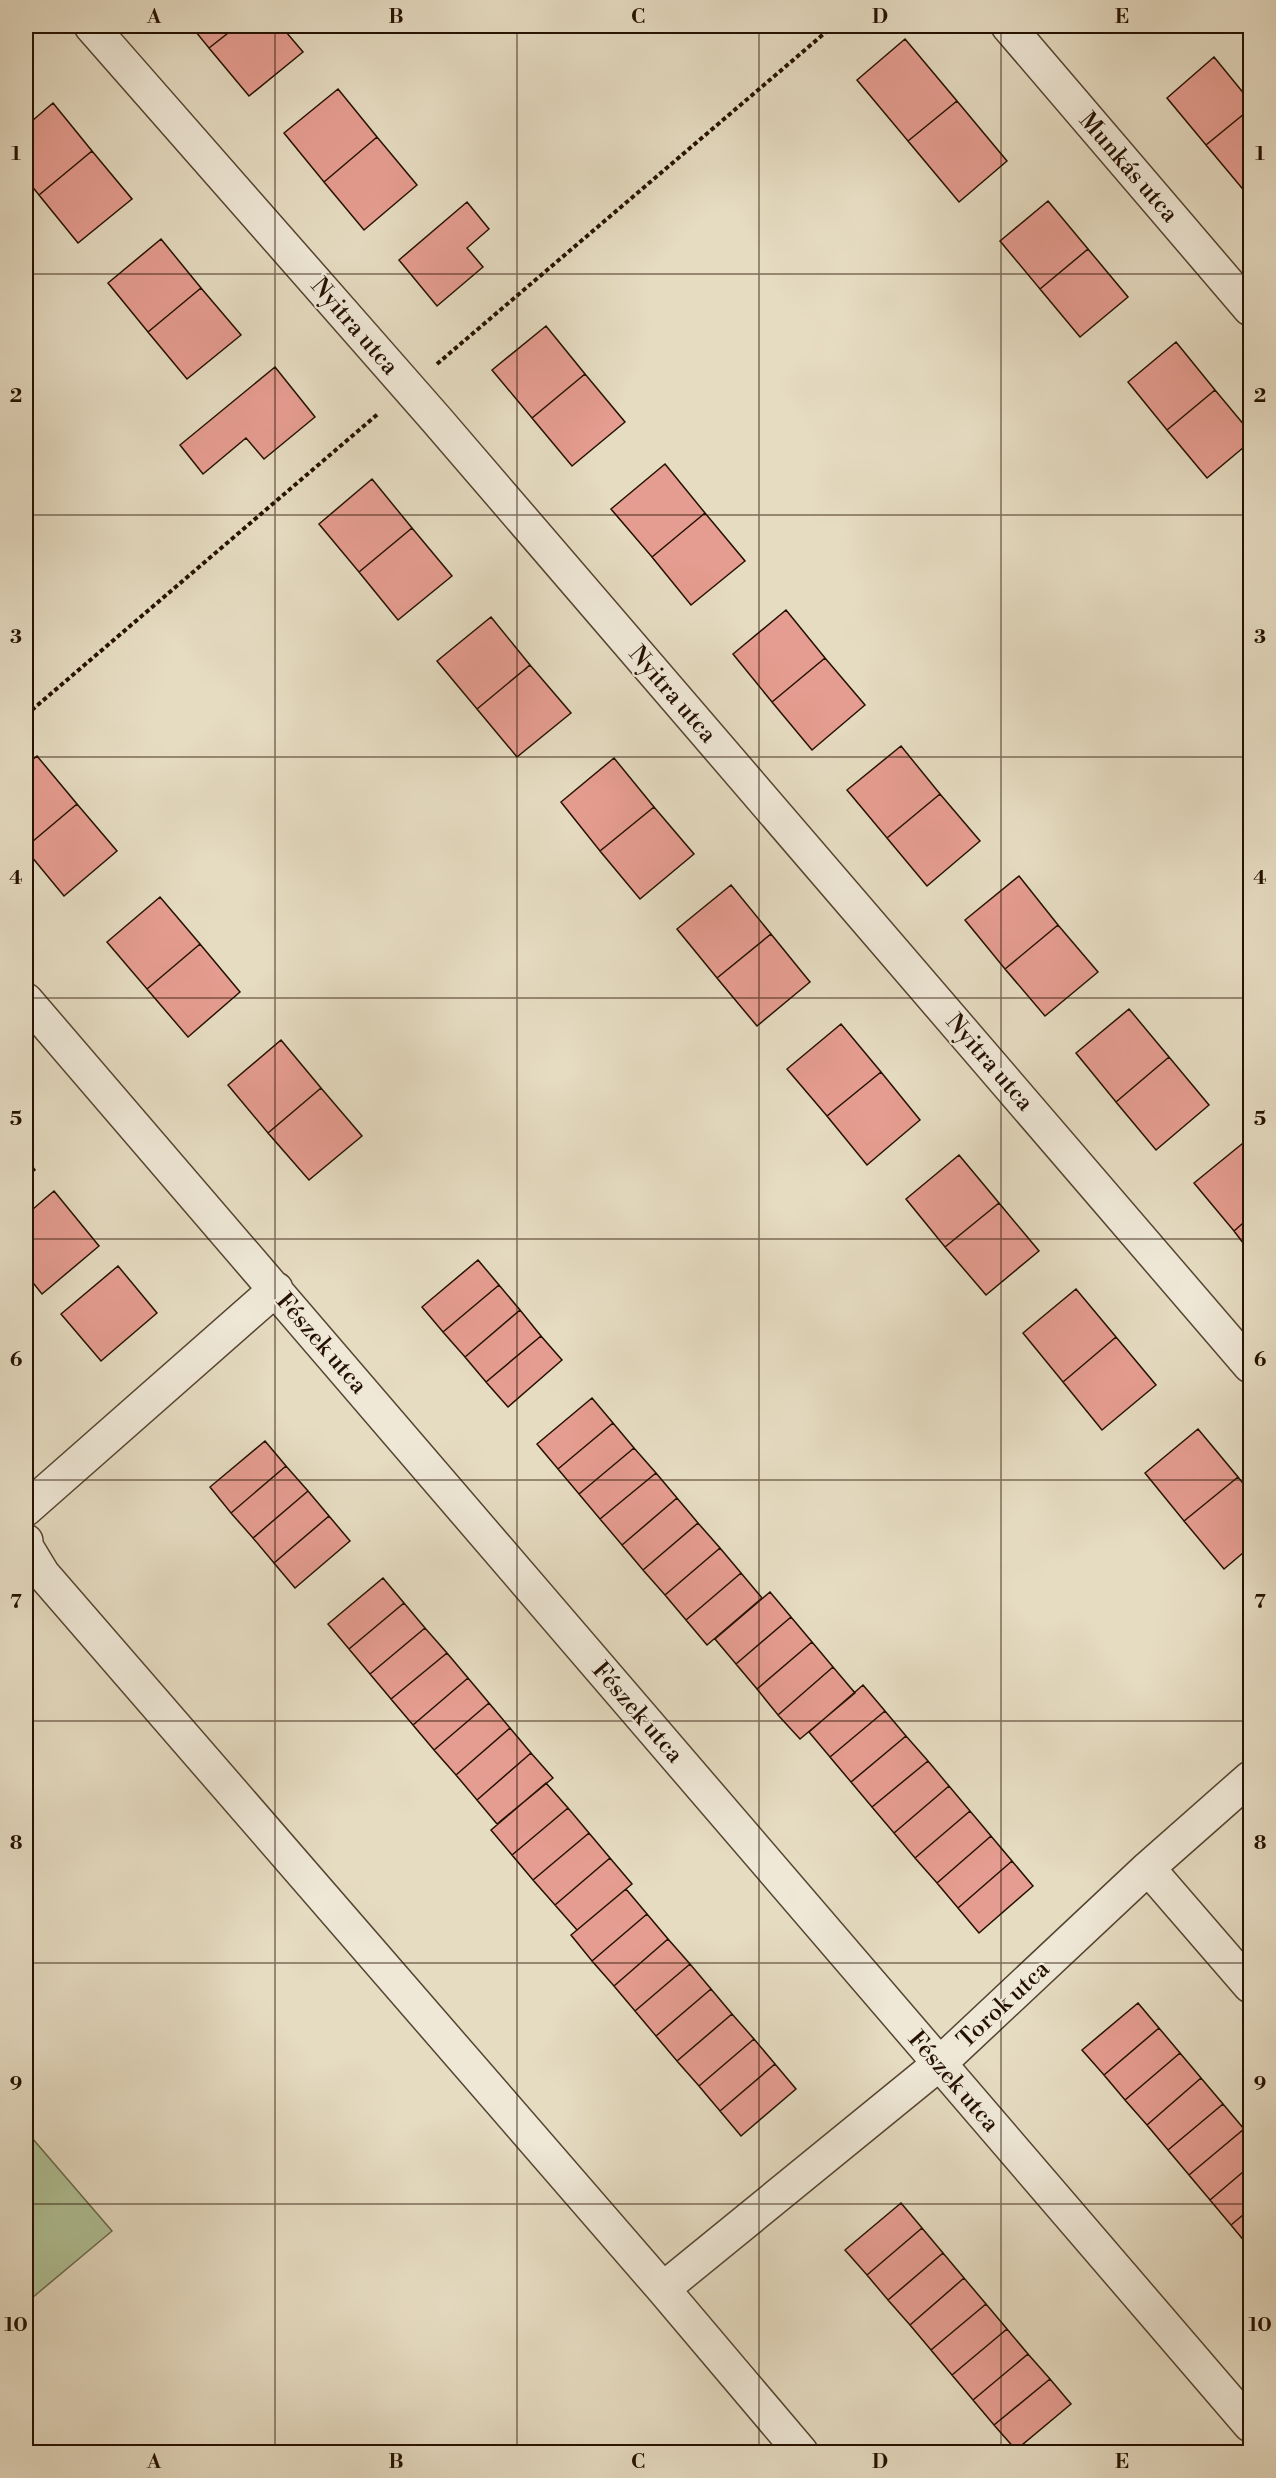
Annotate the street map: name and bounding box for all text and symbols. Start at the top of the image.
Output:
text: A [146,5,162,30]
text: B [388,5,404,30]
text: C [631,5,645,30]
text: D [872,5,888,30]
text: E [1115,5,1129,30]
street label: Munkás utca [1072,106,1185,230]
text: 1 [11,142,21,167]
text: 1 [1255,142,1265,167]
street label: Nyitra utca [304,272,405,382]
text: 2 [10,384,22,409]
text: 2 [1254,384,1266,409]
text: 3 [10,625,22,650]
text: 3 [1254,625,1266,650]
street label: Nyitra utca [622,640,723,750]
text: 4 [9,866,23,891]
text: 4 [1253,866,1267,891]
street label: Nyitra utca [939,1008,1040,1118]
text: 5 [10,1107,22,1132]
text: 5 [1254,1107,1266,1132]
street label: Fészek utca [269,1287,374,1401]
text: 6 [10,1348,23,1373]
text: 6 [1254,1348,1267,1373]
text: 7 [10,1590,22,1615]
text: 7 [1254,1590,1266,1615]
street label: Fészek utca [585,1656,690,1770]
text: 8 [10,1831,23,1856]
text: 8 [1254,1831,1267,1856]
street label: Torok utca [951,1954,1057,2055]
street label: Fészek utca [901,2025,1006,2139]
text: 9 [10,2072,22,2097]
text: 9 [1254,2072,1266,2097]
text: 10 [4,2313,28,2338]
text: 10 [1248,2313,1272,2338]
text: A [146,2450,162,2475]
text: B [388,2450,404,2475]
text: C [631,2450,645,2475]
text: D [872,2450,888,2475]
text: E [1115,2450,1129,2475]

